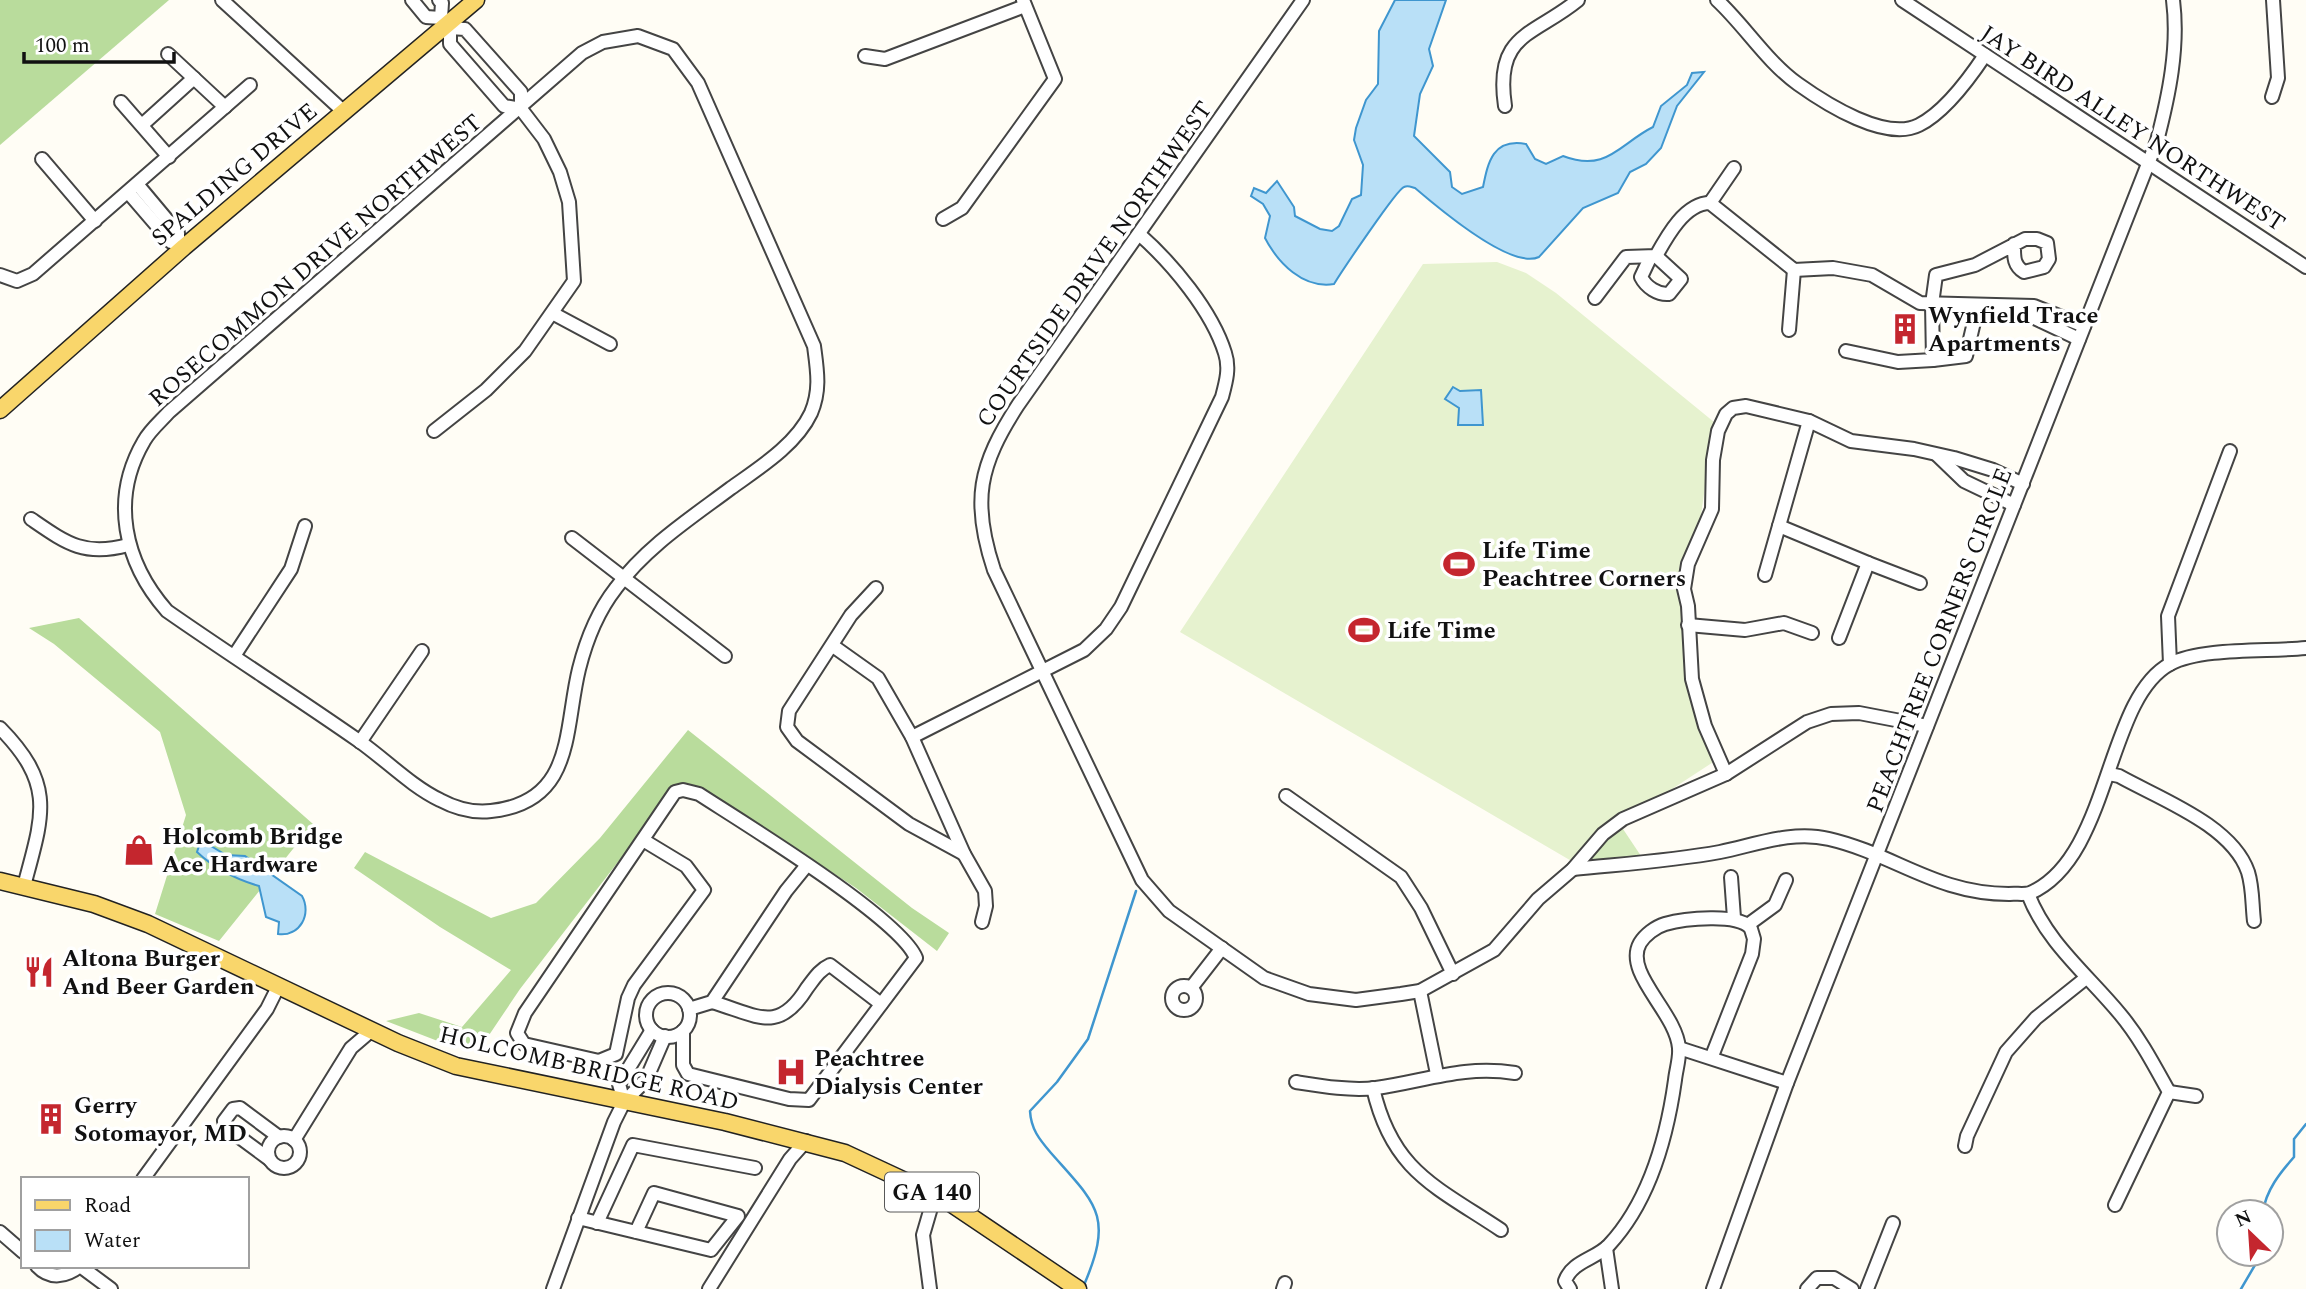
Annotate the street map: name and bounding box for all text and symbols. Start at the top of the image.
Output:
street label: JAY BIRD ALLEY NORTHWEST [1973,16,2292,241]
scale bar [24,21,175,65]
text: 100 m [35,30,90,62]
street label: SPALDING DRIVE [143,94,326,255]
street label: COURTSIDE DRIVE NORTHWEST [968,94,1222,435]
street label: ROSECOMMON DRIVE NORTHWEST [141,105,490,416]
place label: Wynfield Trace Apartments [1928,298,2098,362]
building icon: Wynfield Trace Apartments [1888,312,1922,346]
street label: PEACHTREE CORNERS CIRCLE [1857,463,2022,818]
place label: Life Time Peachtree Corners [1482,533,1686,597]
sports icon: Life Time Peachtree Corners [1442,547,1476,581]
sports icon: Life Time [1347,613,1381,647]
place label: Life Time [1387,613,1496,649]
place label: Holcomb Bridge Ace Hardware [162,819,343,883]
shop icon: Holcomb Bridge Ace Hardware [122,833,156,867]
place label: Altona Burger And Beer Garden [62,941,255,1005]
restaurant icon: Altona Burger And Beer Garden [22,955,56,989]
street label: HOLCOMB BRIDGE ROAD [435,1017,742,1121]
place label: Peachtree Dialysis Center [814,1041,984,1105]
hospital icon: Peachtree Dialysis Center [774,1055,808,1089]
place label: Gerry Sotomayor, MD [74,1088,247,1152]
building icon: Gerry Sotomayor, MD [34,1102,68,1136]
road number: GA 140 [885,1172,979,1212]
legend [21,1177,248,1268]
text: Road [84,1190,131,1222]
north arrow [2215,1198,2285,1268]
text: N [2230,1203,2257,1235]
text: Water [84,1225,140,1257]

